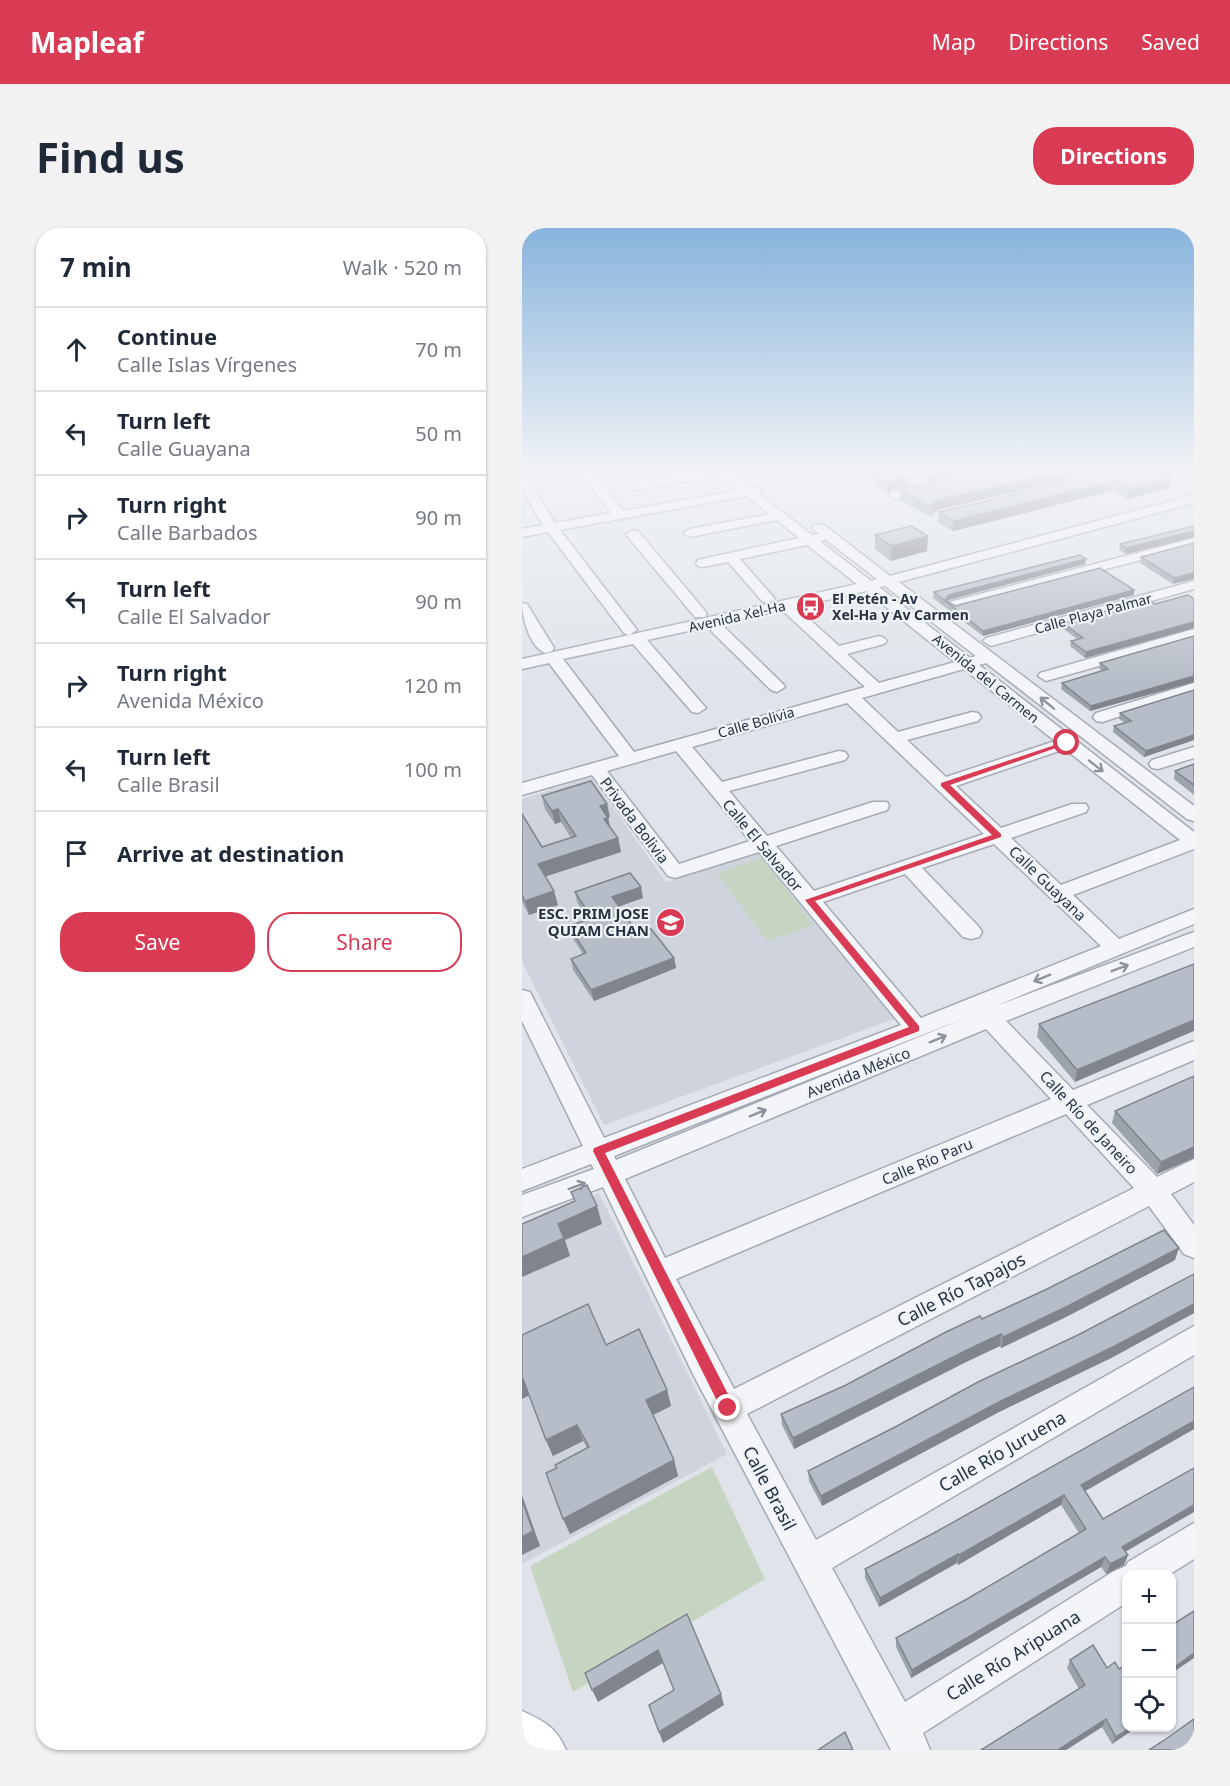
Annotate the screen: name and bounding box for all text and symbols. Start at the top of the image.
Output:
text: Mapleaf [30,23,144,61]
text: Map [932,28,976,56]
text: Directions [1009,28,1108,56]
text: Saved [1141,28,1200,56]
button: Directions [1033,127,1194,185]
text: Find us [36,128,185,185]
text: 7 min [60,249,132,285]
text: Walk · 520 m [343,254,462,281]
text: Continue [117,321,217,351]
icon: ahead [60,333,93,366]
text: 70 m [415,336,462,363]
text: Calle Islas Vírgenes [117,351,297,378]
text: Turn left [117,405,211,435]
icon: left [60,417,93,450]
text: 50 m [415,420,462,447]
text: Calle Guayana [117,435,251,462]
text: Turn right [117,489,227,519]
icon: right [60,501,93,534]
text: 90 m [415,504,462,531]
text: Calle Barbados [117,519,258,546]
text: Turn left [117,573,211,603]
icon: left [60,585,93,618]
text: 90 m [415,588,462,615]
street label: Calle Playa Palmar [1032,588,1154,638]
place label: El Petén - Av Xel-Ha y Av Carmen [832,589,969,624]
bus stop icon: El Petén - Av Xel-Ha y Av Carmen [795,590,827,622]
street label: Avenida Xel-Ha [687,596,787,636]
text: Calle El Salvador [117,603,271,630]
street label: Avenida del Carmen [929,629,1043,727]
text: Turn right [117,657,227,687]
icon: right [60,669,93,702]
text: 120 m [404,672,462,699]
text: Avenida México [117,687,264,714]
one-way arrow [1040,696,1056,709]
street label: Calle Bolivia [715,702,797,742]
route start [1053,729,1079,755]
text: Turn left [117,741,211,771]
icon: left [60,753,93,786]
text: 100 m [404,756,462,783]
one-way arrow [1088,760,1104,773]
text: Calle Brasil [117,771,220,798]
street label: Privada Bolivia [596,773,674,867]
street label: Calle El Salvador [718,794,808,896]
icon: arrive [60,837,93,870]
text: Arrive at destination [117,838,344,868]
street label: Calle Guayana [1005,841,1091,925]
place label: ESC. PRIM JOSE QUIAM CHAN [538,903,649,940]
school or university icon: ESC. PRIM JOSE QUIAM CHAN [654,906,686,938]
button: Save [60,912,255,972]
button: Share [267,912,462,972]
one-way arrow [1110,962,1128,973]
one-way arrow [1034,973,1052,984]
one-way arrow [929,1033,947,1044]
street label: Avenida México [803,1042,913,1102]
street label: Calle Río de Janeiro [1036,1066,1142,1178]
one-way arrow [748,1107,766,1118]
street label: Calle Río Paru [878,1133,976,1189]
one-way arrow [567,1179,586,1190]
street label: Calle Río Tapajos [893,1246,1029,1332]
route end [714,1394,740,1420]
street label: Calle Río Juruena [934,1405,1070,1497]
street label: Calle Brasil [738,1442,802,1534]
map controls [1122,1570,1176,1732]
button: + [1122,1570,1176,1624]
street label: Calle Río Aripuana [941,1604,1085,1706]
button: − [1122,1624,1176,1678]
button: locate [1122,1678,1176,1732]

